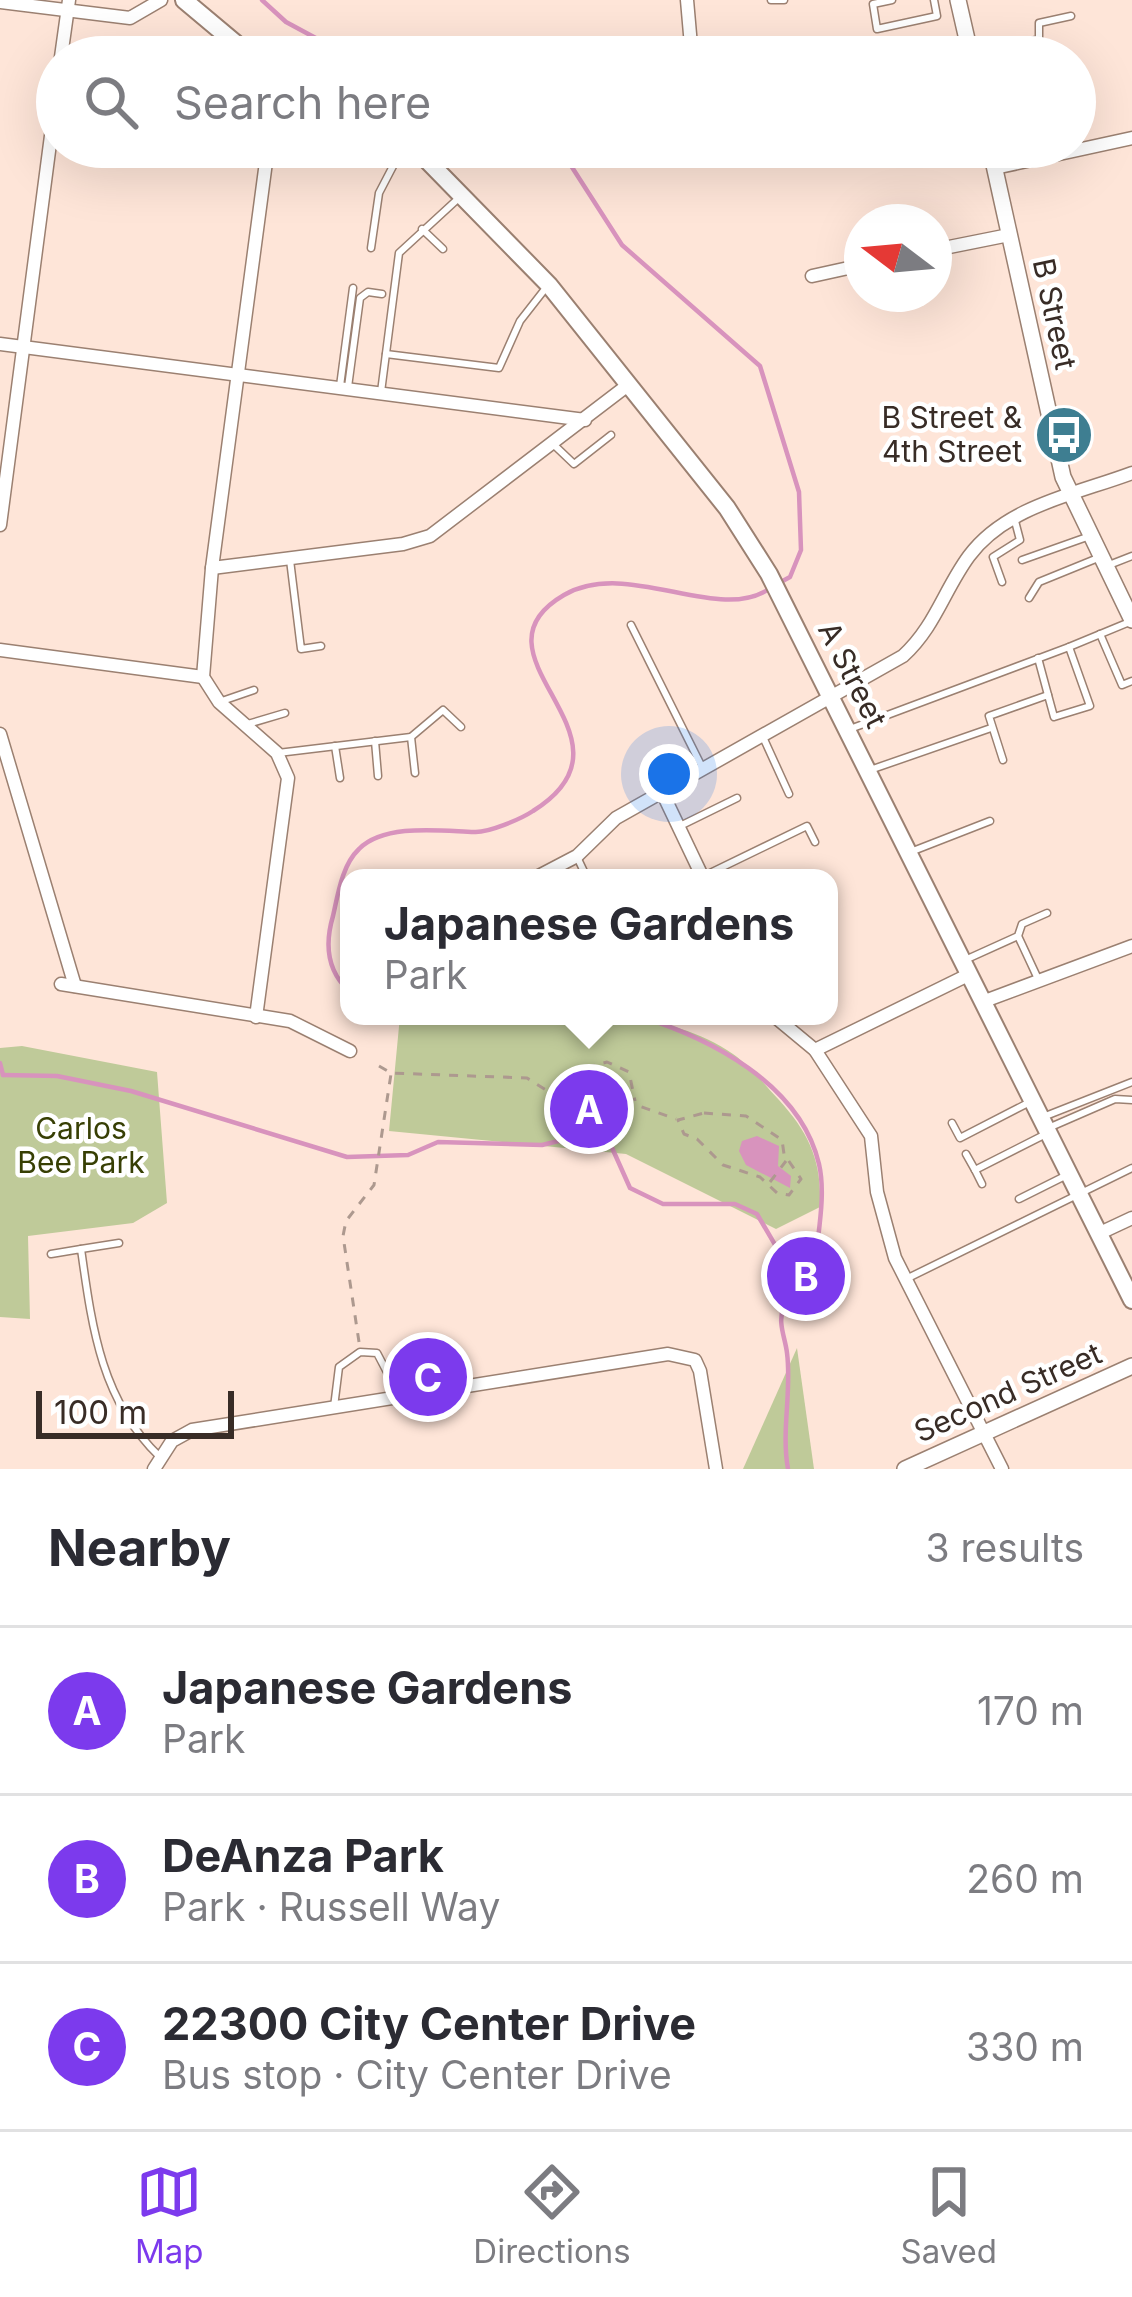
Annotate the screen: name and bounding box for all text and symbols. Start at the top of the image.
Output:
search box [36,36,1096,168]
icon: search [78,69,144,135]
text: Search here [174,75,431,130]
north arrow [844,204,952,312]
street label: B Street [1026,255,1084,373]
place label: B Street & 4th Street [882,399,1022,469]
bus stop icon: B Street & 4th Street [1033,404,1095,466]
street label: A Street [811,616,895,734]
your location [639,744,699,804]
popup [340,869,838,1025]
text: Japanese Gardens [384,896,794,951]
text: Park [384,951,467,998]
pin: A [550,1064,628,1154]
park label: Carlos Bee Park [17,1110,145,1180]
pin: B [767,1231,845,1321]
pin: C [389,1332,467,1422]
street label: Second Street [908,1335,1107,1449]
scale bar [36,1385,234,1438]
text: 100 m [54,1392,147,1432]
text: Nearby [48,1517,231,1578]
text: 3 results [926,1524,1084,1571]
text: Japanese Gardens [162,1660,572,1715]
text: A [72,1687,102,1734]
text: 170 m [977,1687,1084,1734]
text: Park [162,1715,246,1762]
text: DeAnza Park [162,1828,444,1883]
text: B [74,1855,100,1902]
text: 260 m [966,1855,1084,1902]
text: Park · Russell Way [162,1883,500,1930]
text: 22300 City Center Drive [162,1996,696,2051]
text: C [73,2023,101,2070]
text: 330 m [966,2023,1084,2070]
text: Bus stop · City Center Drive [162,2051,672,2098]
tab: Map [135,2159,203,2271]
tab: Directions [473,2159,631,2271]
tab: Saved [900,2159,997,2271]

